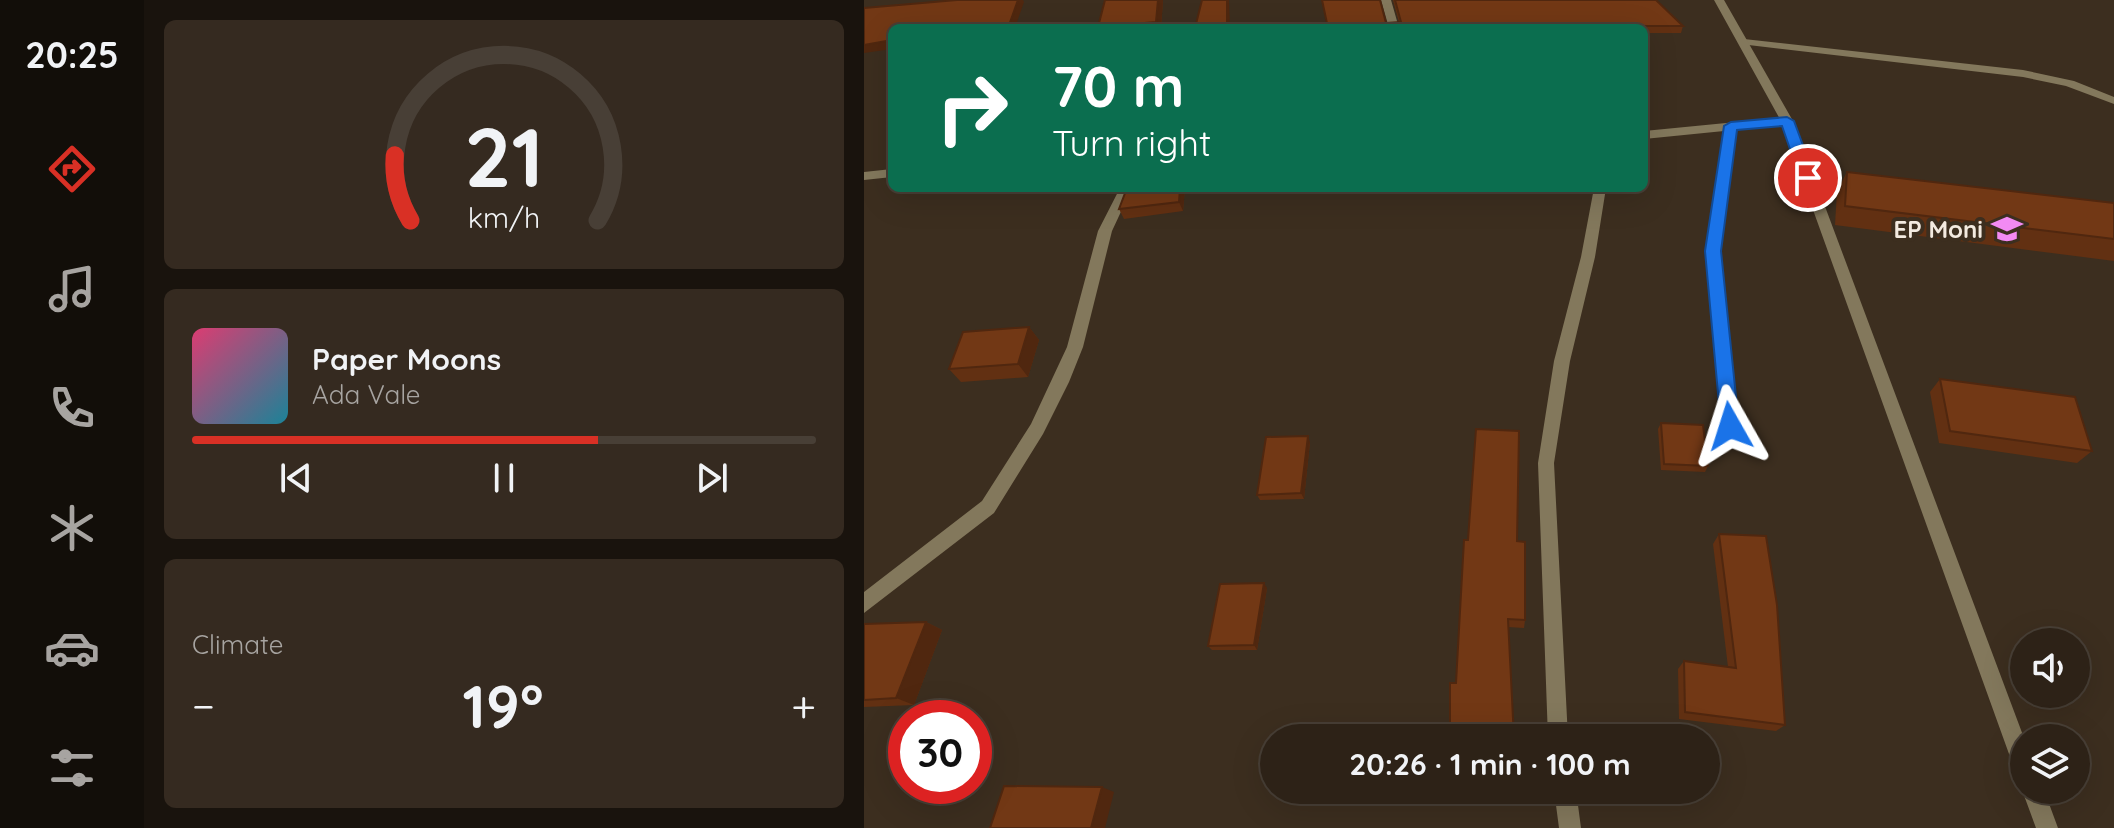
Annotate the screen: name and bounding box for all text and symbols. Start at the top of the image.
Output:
text: 20:25 [25,32,119,77]
text: 70 m [1052,51,1184,121]
icon: right [920,56,1024,160]
text: 21 [464,103,544,207]
text: Turn right [1052,120,1211,165]
icon: directions [44,141,100,197]
pin [1774,144,1842,212]
icon: arrive [1786,156,1830,200]
text: km/h [468,199,540,235]
school or university icon: EP Moni [1990,212,2024,246]
place label: EP Moni [1893,214,1983,244]
icon: music [44,261,100,317]
text: Paper Moons [312,340,501,378]
text: Ada Vale [312,378,421,411]
icon: phone [44,380,100,436]
position arrow [1688,384,1772,468]
icon: previous [274,456,318,500]
icon: pause [482,456,526,500]
icon: next [690,456,734,500]
icon: climate [44,500,100,556]
icon: car [44,620,100,676]
text: Climate [192,628,283,661]
map controls [2010,628,2090,804]
button: sound [2010,628,2090,708]
text: 19° [463,668,544,743]
text: − [192,678,215,733]
text: + [791,678,816,733]
speed limit sign: 30 [888,700,992,804]
button: layers [2010,724,2090,804]
icon: filters [44,740,100,796]
text: 20:26 · 1 min · 100 m [1349,745,1631,783]

